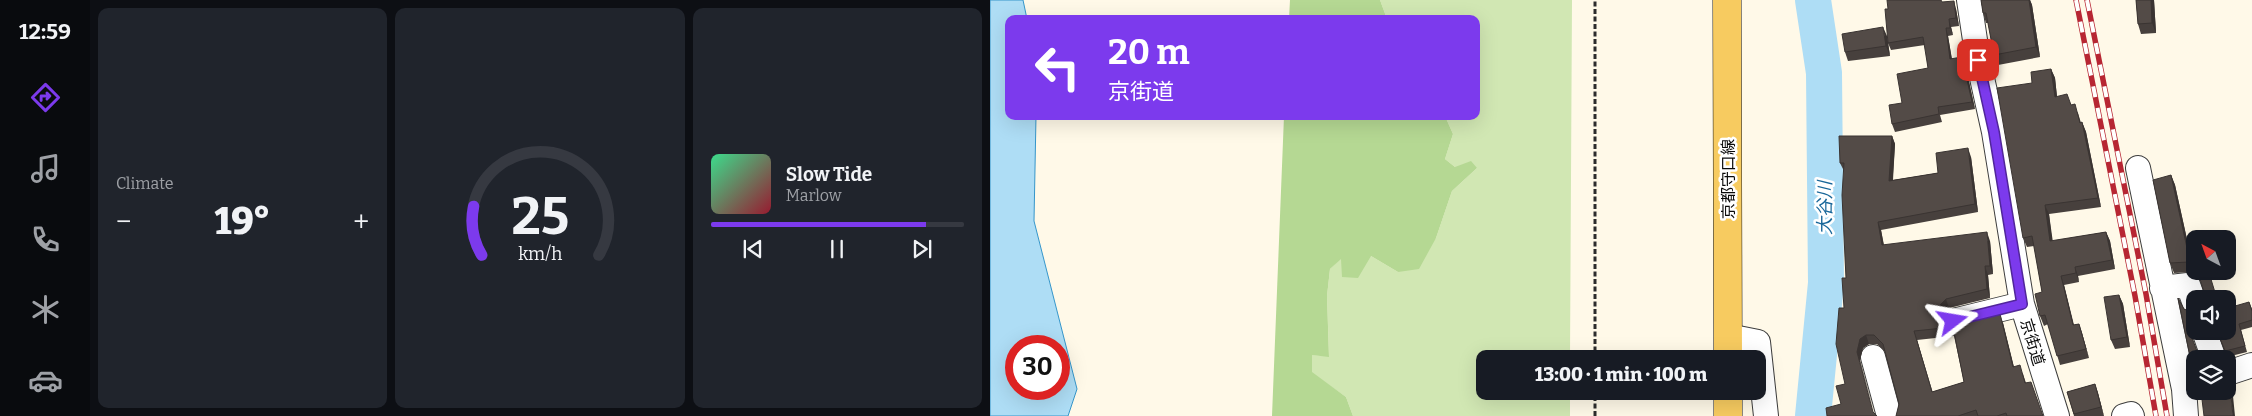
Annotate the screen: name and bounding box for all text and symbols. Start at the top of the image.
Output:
text: 12:59 [19,18,71,45]
text: 20 m [1108,31,1190,73]
icon: left [1025,35,1090,100]
pin [1957,39,1999,81]
icon: arrive [1964,46,1992,74]
text: 京街道 [1108,78,1174,105]
icon: directions [28,80,63,115]
street label: 京都守口線 [1719,139,1738,219]
icon: music [28,151,63,186]
text: Slow Tide [786,163,872,186]
text: Climate [116,174,174,193]
water label: 大谷川 [1814,179,1836,235]
text: 25 [511,185,569,248]
text: Marlow [786,186,841,205]
text: 19° [214,198,270,244]
text: − [116,205,131,238]
text: + [353,205,369,238]
icon: phone [28,222,63,257]
north arrow [2186,230,2236,280]
map controls [2186,230,2236,400]
icon: previous [739,235,767,263]
icon: pause [823,235,851,263]
icon: next [908,235,936,263]
text: km/h [518,243,562,265]
button: sound [2186,290,2236,340]
icon: climate [28,292,63,327]
position arrow [1926,294,1978,346]
street label: 京街道 [2016,316,2049,368]
speed limit sign: 30 [1005,335,1070,400]
button: layers [2186,350,2236,400]
icon: car [28,363,63,398]
text: 13:00 · 1 min · 100 m [1535,363,1707,386]

